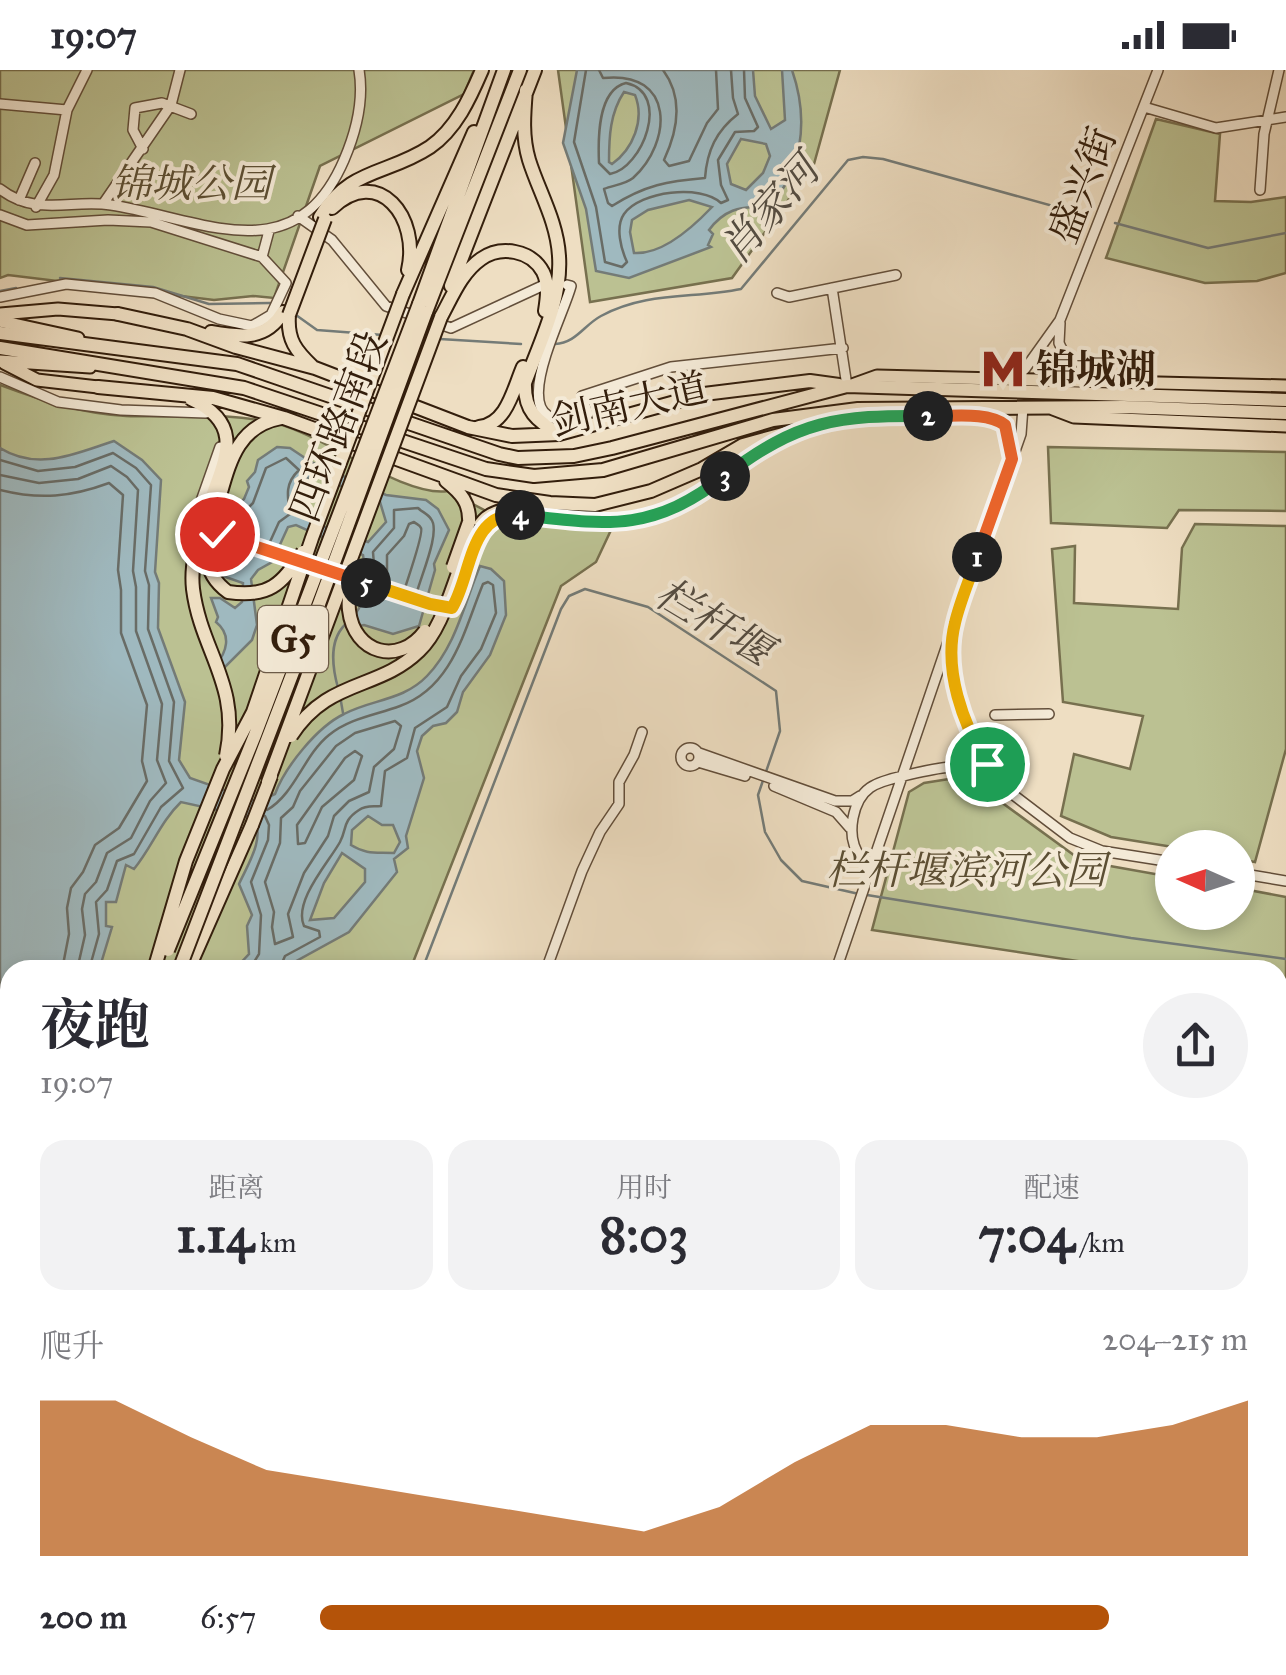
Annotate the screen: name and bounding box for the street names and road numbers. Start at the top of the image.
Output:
street label: 盛兴街 [1038,120,1127,250]
street label: 四环路南段 [280,324,397,528]
street label: 剑南大道 [546,363,713,446]
road number: G5 [258,606,328,672]

